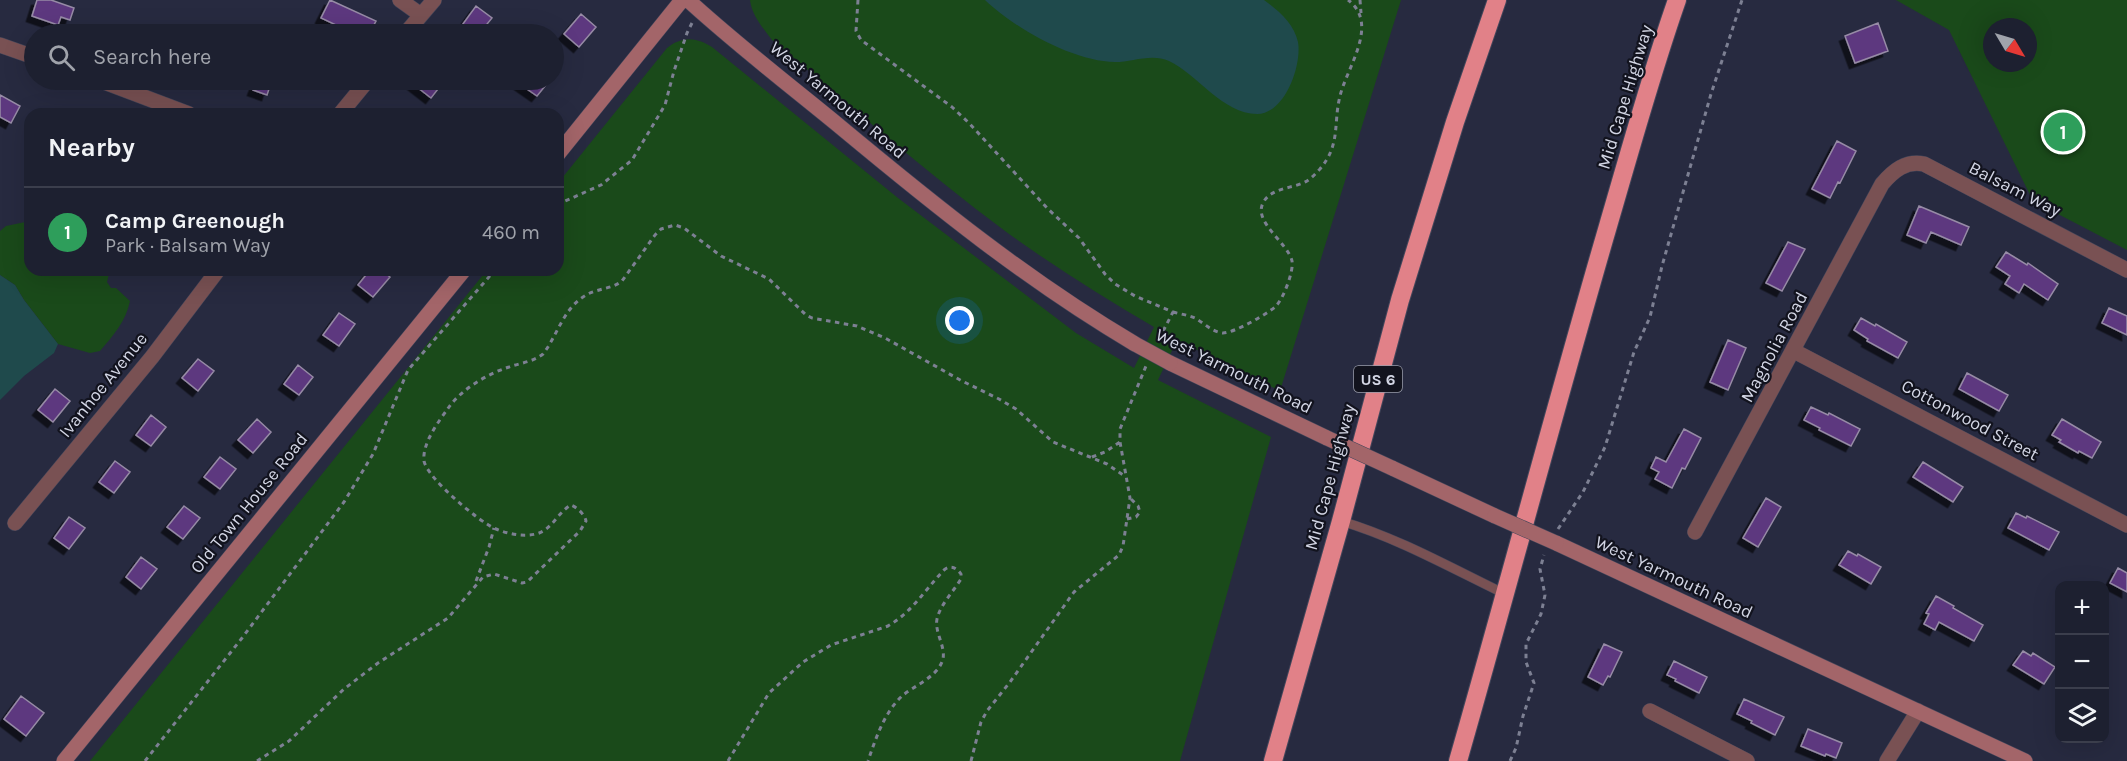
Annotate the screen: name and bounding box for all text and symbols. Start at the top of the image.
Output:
north arrow [1983,18,2037,72]
street label: Mid Cape Highway [1593,21,1658,172]
search box [24,24,564,90]
street label: West Yarmouth Road [765,36,911,164]
icon: search [45,41,78,74]
text: Search here [93,44,211,70]
pin: 1 [2044,110,2082,154]
text: Nearby [48,132,135,163]
street label: Balsam Way [1965,156,2065,222]
text: Camp Greenough [105,208,285,234]
text: 1 [64,221,71,244]
text: 460 m [482,221,540,244]
text: Park · Balsam Way [105,234,270,257]
street label: Magnolia Road [1736,288,1812,406]
your location [945,306,974,335]
street label: West Yarmouth Road [1152,324,1316,418]
street label: Ivanhoe Avenue [54,328,152,442]
road number: US 6 [1354,366,1402,392]
street label: Cottonwood Street [1898,375,2043,466]
street label: Mid Cape Highway [1300,401,1360,552]
street label: Old Town House Road [186,428,312,578]
street label: West Yarmouth Road [1592,531,1756,623]
map controls [2055,581,2109,743]
button: + [2055,581,2109,635]
button: − [2055,635,2109,689]
button: layers [2055,689,2109,743]

